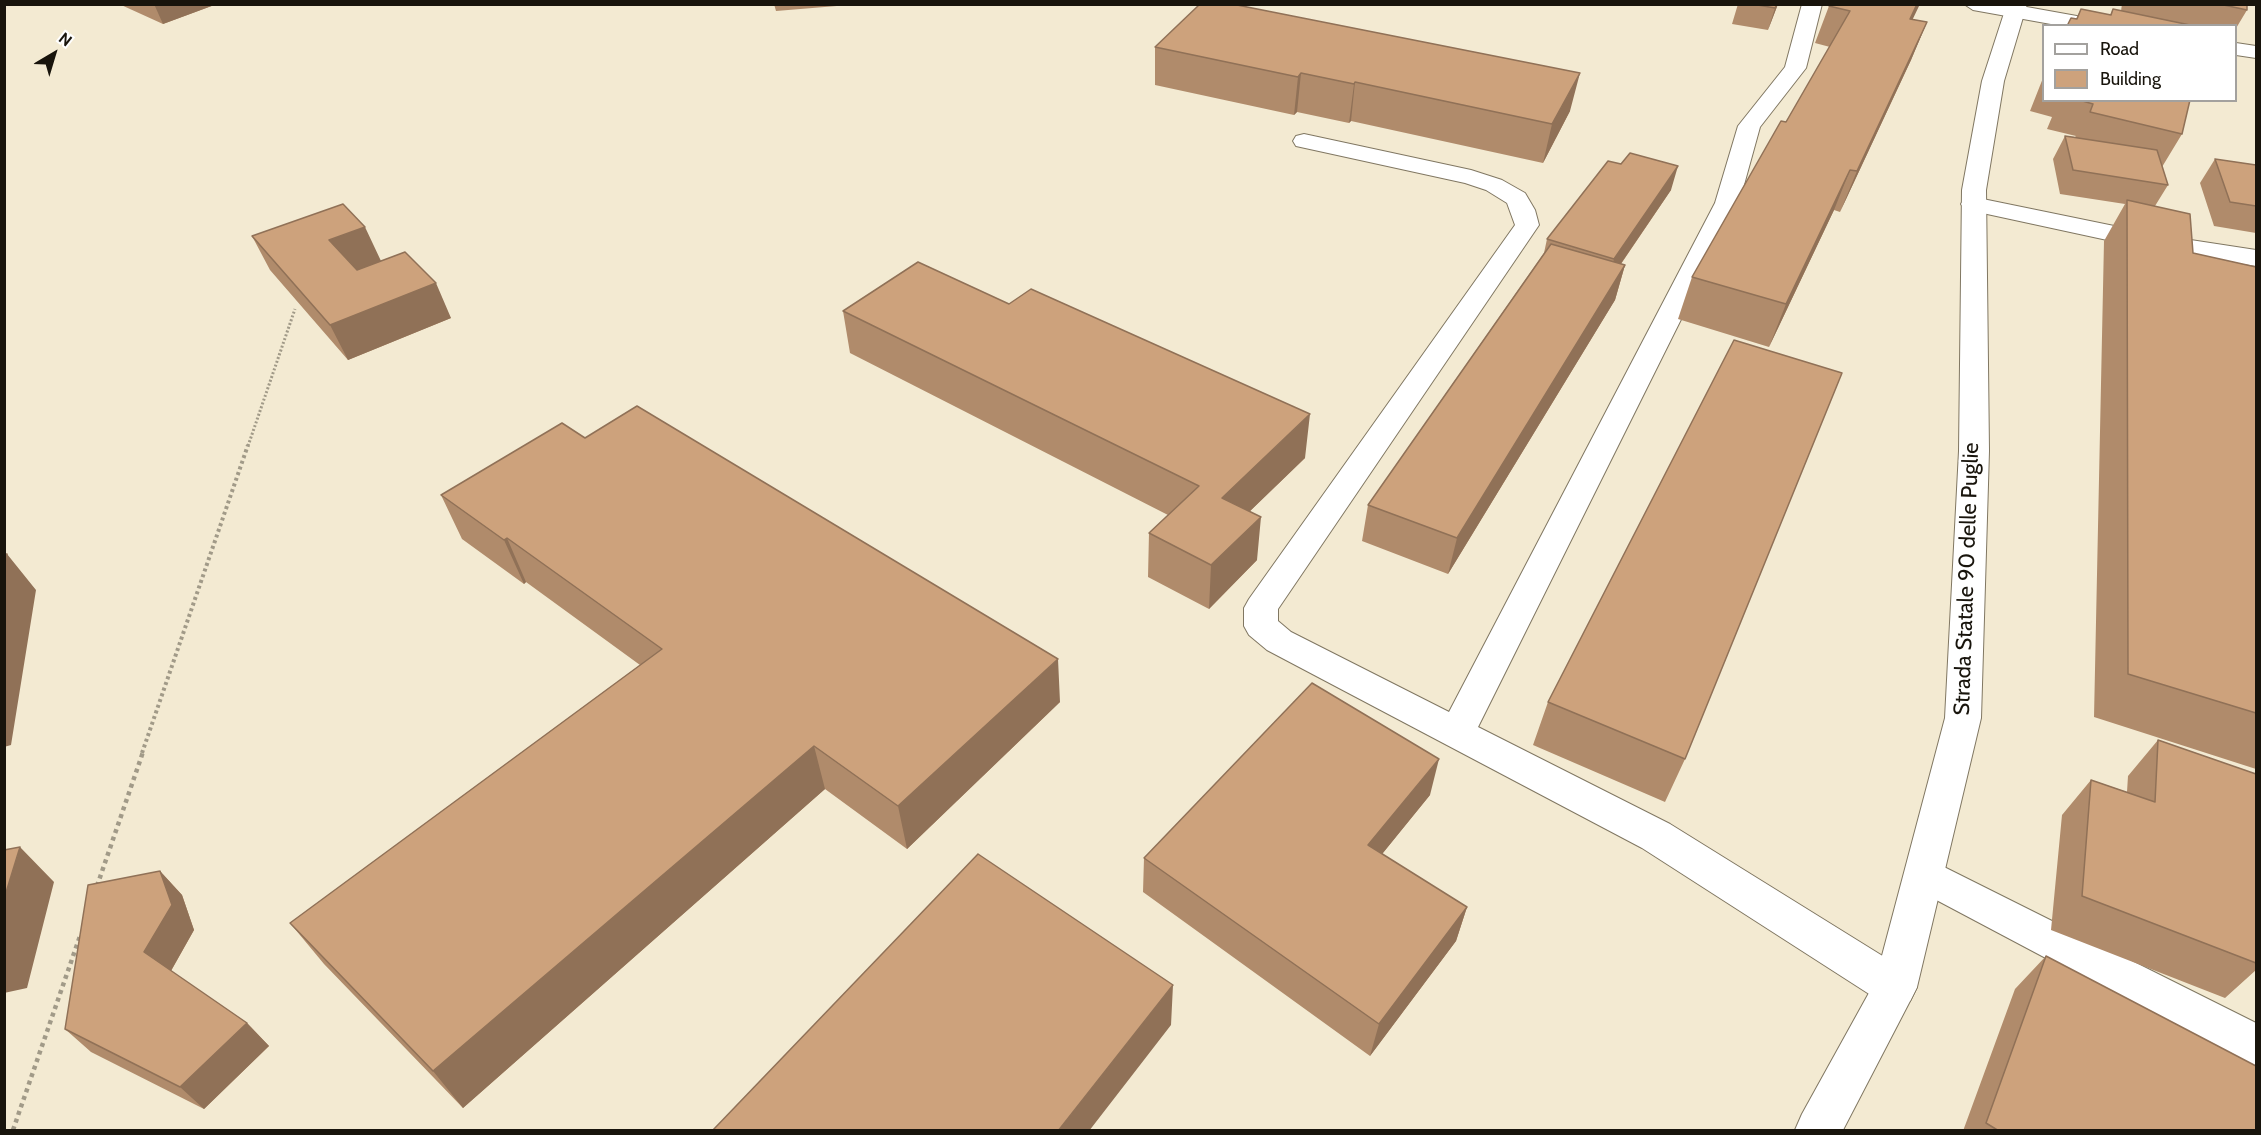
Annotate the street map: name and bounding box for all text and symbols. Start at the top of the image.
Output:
north arrow [24,24,84,84]
legend [2042,24,2237,102]
text: N [55,28,76,50]
text: Road [2100,38,2139,60]
text: Building [2100,68,2161,90]
street label: Strada Statale 90 delle Puglie [1949,442,1985,716]

